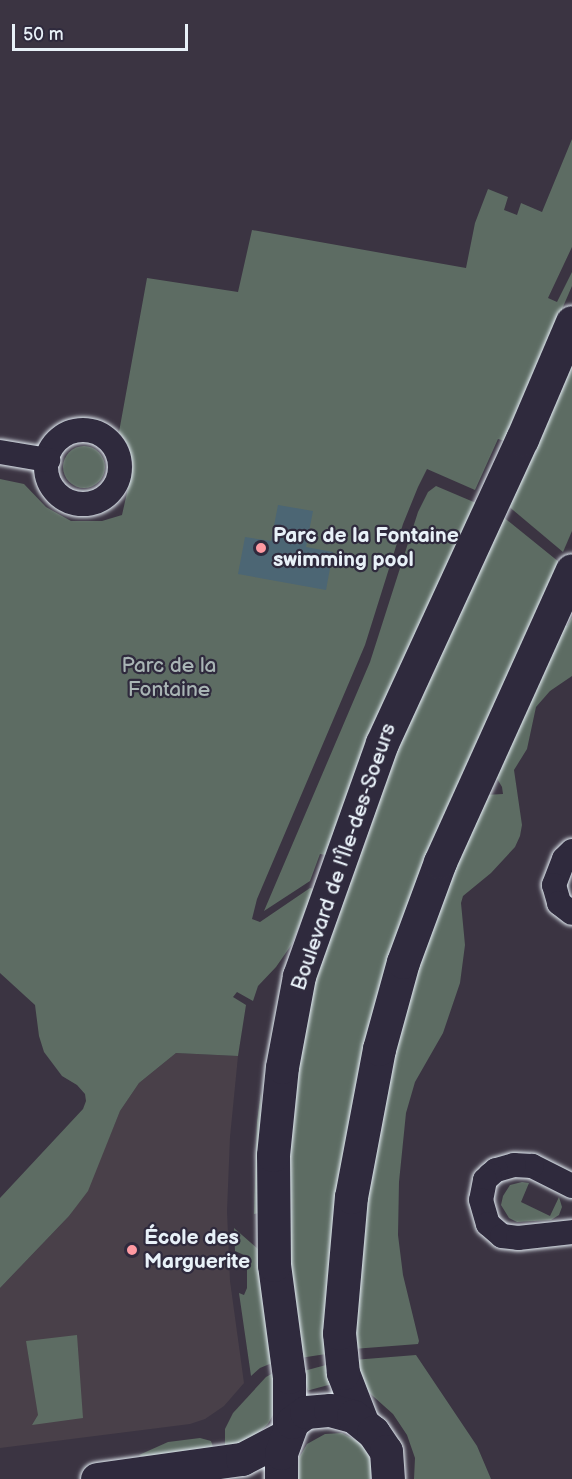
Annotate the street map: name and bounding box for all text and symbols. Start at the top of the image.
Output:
scale bar [15,12,190,50]
text: 50 m [23,24,64,45]
place label: Parc de la Fontaine swimming pool [273,523,459,573]
marker: Parc de la Fontaine swimming pool [254,541,268,555]
park label: Parc de la Fontaine [122,653,216,703]
street label: Boulevard de l'Île-des-Soeurs [286,720,402,994]
place label: École des Marguerite [144,1225,250,1275]
marker: École des Marguerite [125,1243,139,1257]

